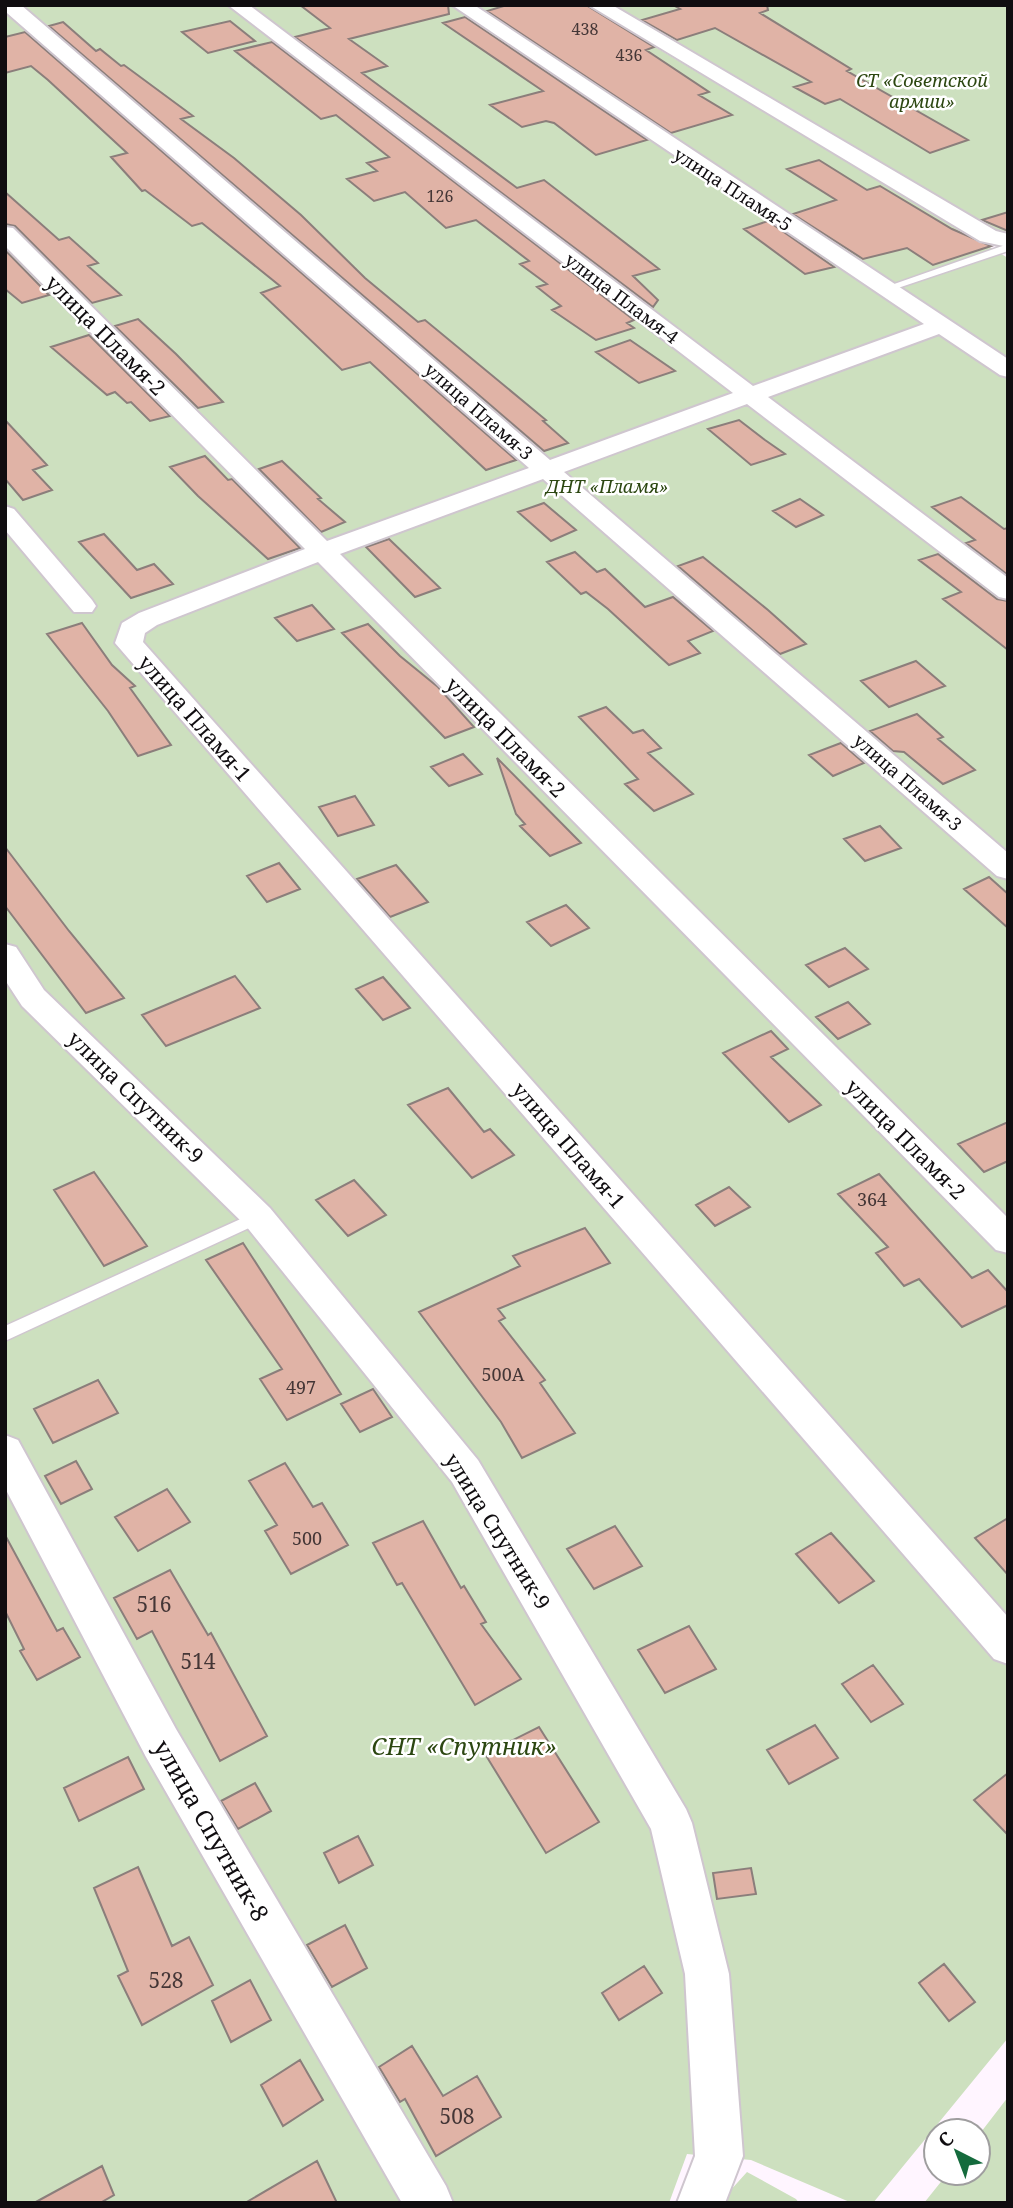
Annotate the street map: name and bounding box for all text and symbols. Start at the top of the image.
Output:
house number: 438 [572,18,598,40]
house number: 436 [616,44,642,66]
park label: СТ «Советской армии» [856,68,988,113]
street label: улица Пламя-5 [669,142,797,236]
house number: 126 [427,185,453,207]
street label: улица Пламя-4 [560,247,684,349]
street label: улица Пламя-2 [40,269,172,401]
street label: улица Пламя-3 [420,357,538,465]
park label: ДНТ «Пламя» [544,474,668,498]
street label: улица Пламя-1 [132,649,258,787]
street label: улица Пламя-2 [440,671,572,803]
street label: улица Пламя-3 [849,728,967,836]
street label: улица Спутник-9 [62,1025,210,1169]
street label: улица Пламя-2 [840,1073,972,1205]
street label: улица Пламя-1 [506,1076,632,1214]
house number: 364 [857,1187,887,1211]
house number: 500А [482,1362,525,1386]
house number: 497 [286,1375,316,1399]
street label: улица Спутник-9 [439,1448,557,1614]
house number: 500 [292,1526,322,1550]
house number: 516 [136,1590,172,1618]
house number: 514 [180,1647,216,1675]
park label: СНТ «Спутник» [371,1729,557,1762]
street label: улица Спутник-8 [147,1733,277,1927]
house number: 528 [148,1966,184,1994]
house number: 508 [439,2102,475,2130]
north arrow [922,2117,992,2187]
text: С [932,2126,959,2153]

